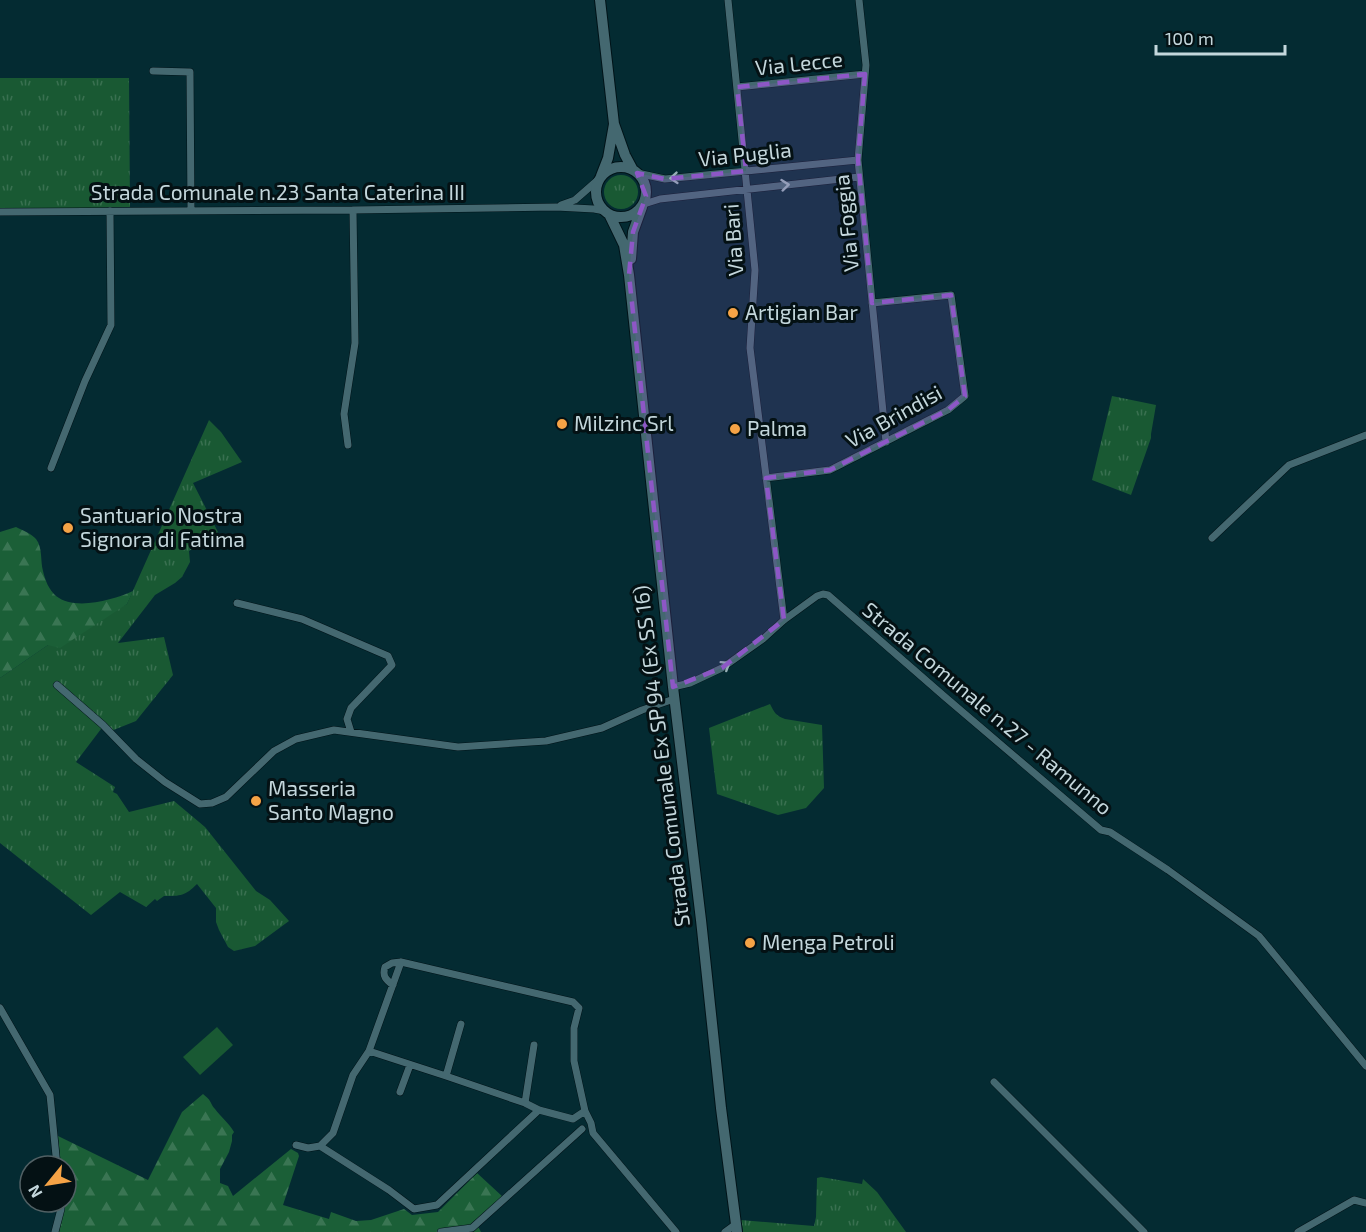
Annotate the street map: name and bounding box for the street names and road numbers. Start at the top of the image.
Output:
street label: Via Lecce [754,45,844,80]
street label: Via Puglia [697,136,793,171]
street label: Via Foggia [828,173,863,273]
street label: Strada Comunale n.23 Santa Caterina III [91,179,465,204]
street label: Via Bari [718,203,747,277]
street label: Via Brindisi [841,379,946,452]
street label: Strada Comunale Ex SP 94 (Ex SS 16) [627,584,694,928]
street label: Strada Comunale n.27 - Ramunno [858,596,1118,820]

